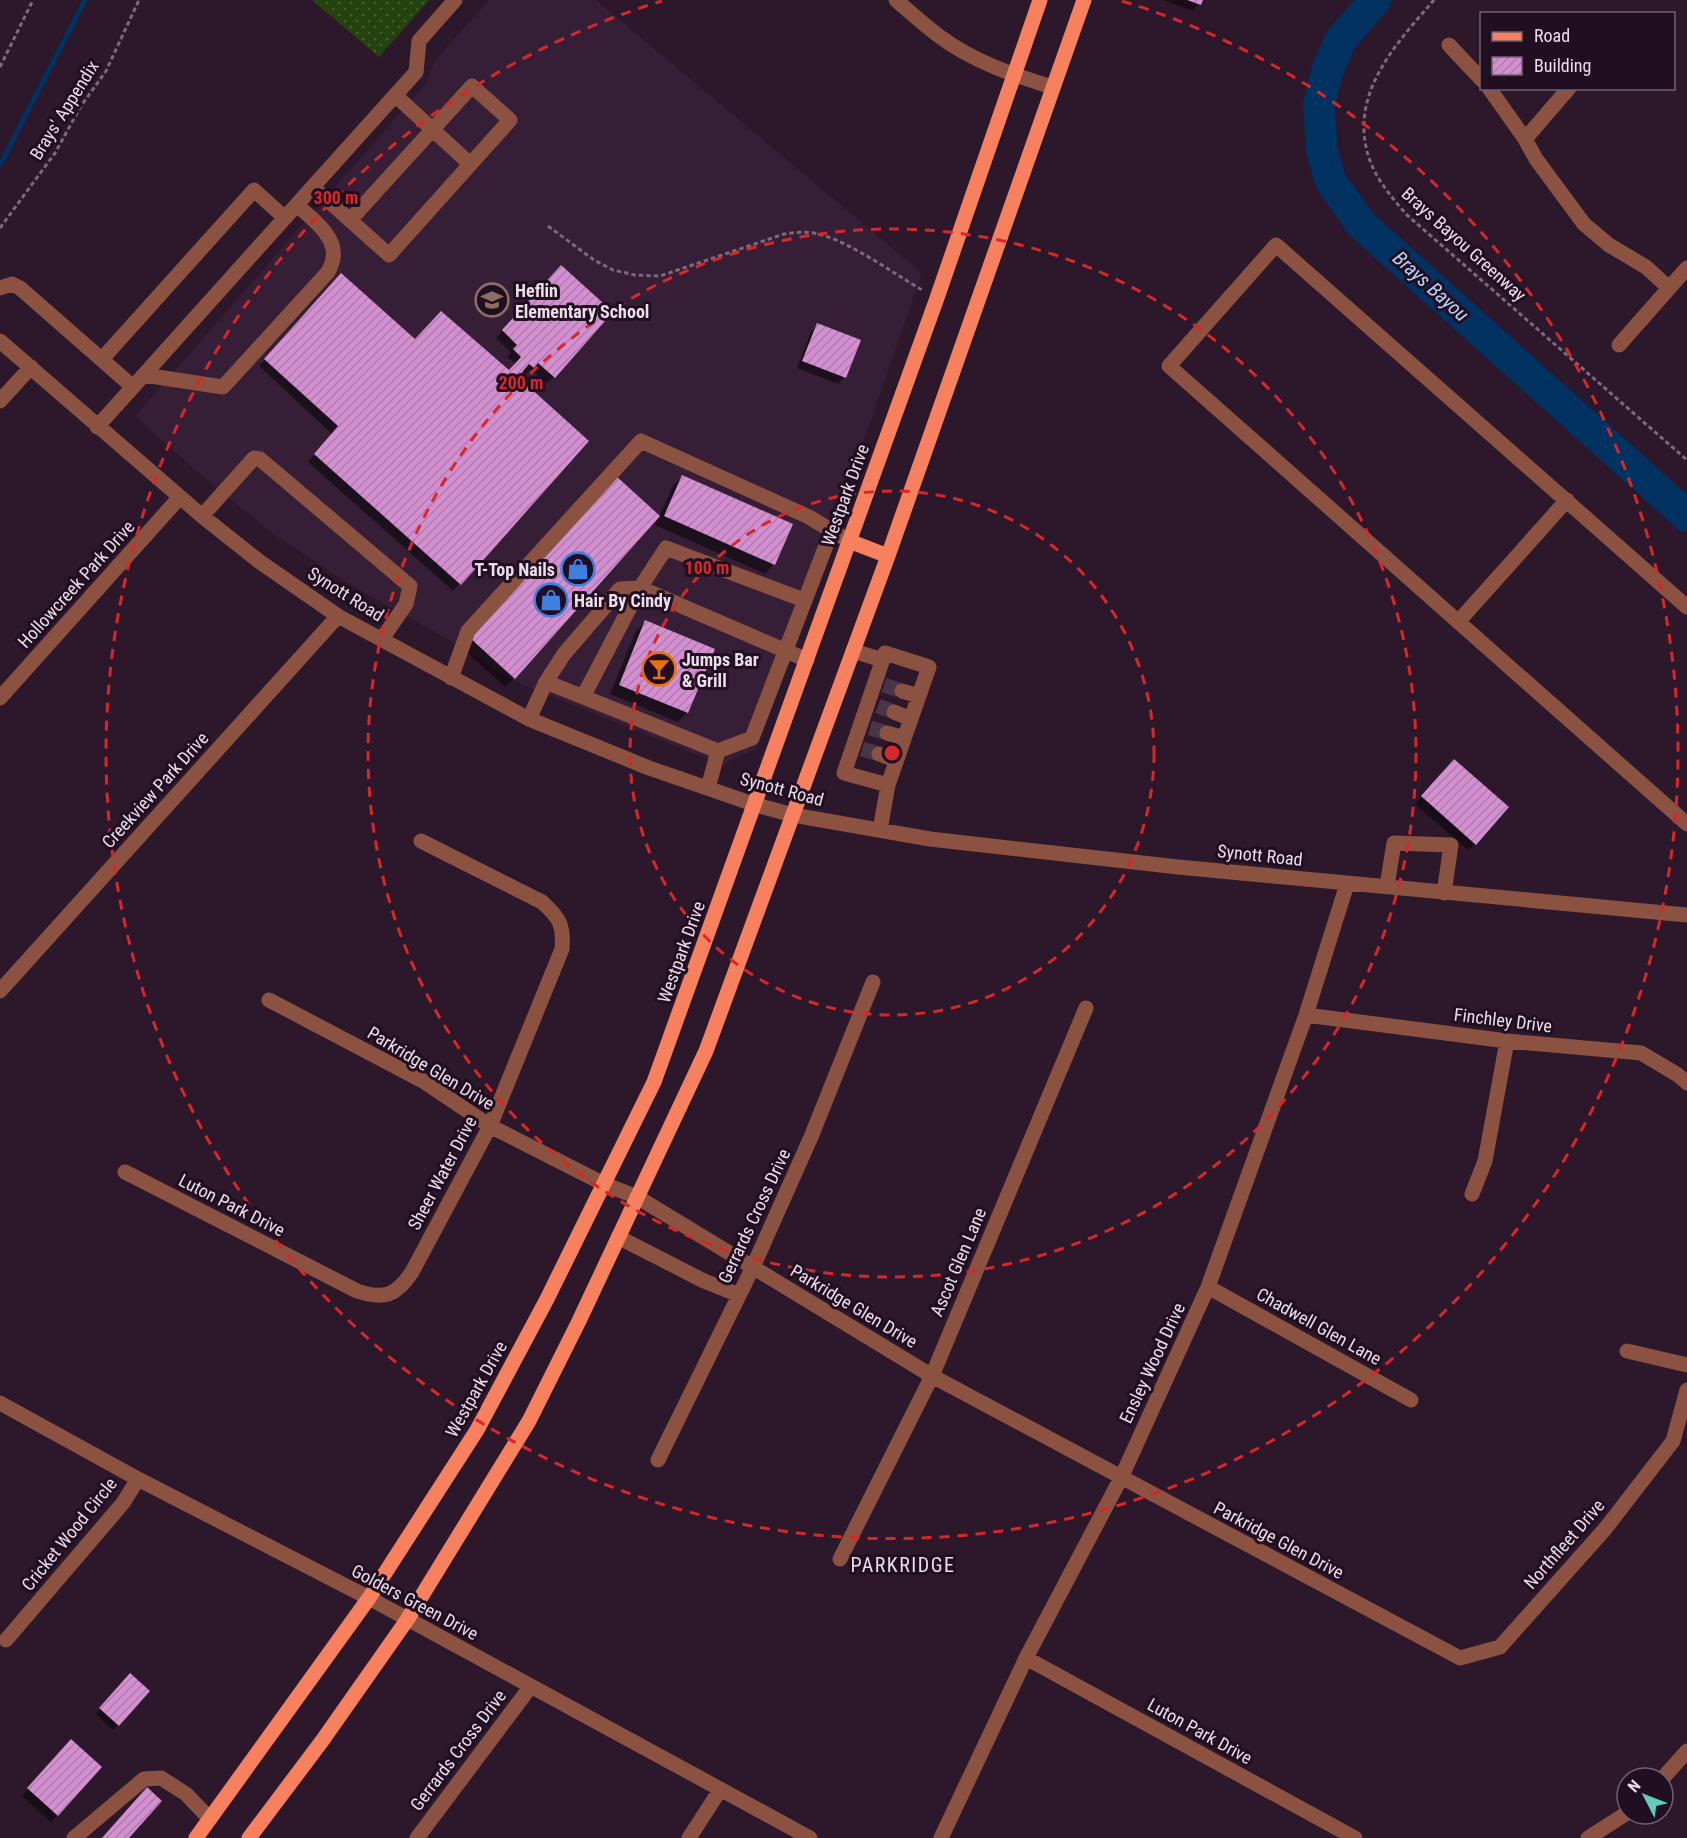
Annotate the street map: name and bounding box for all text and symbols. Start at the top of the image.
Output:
legend [1480,12,1675,90]
text: Road [1534,25,1570,46]
text: Building [1534,55,1591,76]
street label: Brays' Appendix [25,57,103,163]
street label: Brays Bayou Greenway [1397,182,1531,306]
text: 300 m [314,187,358,208]
water label: Brays Bayou [1388,246,1474,326]
place label: Heflin Elementary School [515,280,649,322]
school or university icon: Heflin Elementary School [474,282,510,318]
text: 200 m [499,372,543,393]
street label: Westpark Drive [817,441,873,549]
street label: Hollowcreek Park Drive [13,516,139,652]
shop icon: T-Top Nails [560,551,596,587]
text: 100 m [685,557,729,578]
place label: T-Top Nails [474,559,555,580]
street label: Synott Road [304,562,388,626]
shop icon: Hair By Cindy [533,582,569,618]
place label: Hair By Cindy [574,590,671,611]
place label: Jumps Bar & Grill [682,649,759,691]
bar icon: Jumps Bar & Grill [641,651,677,687]
street label: Creekview Park Drive [97,728,213,852]
centre of rings [882,743,902,763]
street label: Synott Road [738,768,826,810]
street label: Synott Road [1216,840,1304,870]
street label: Westpark Drive [653,898,709,1006]
street label: Finchley Drive [1453,1004,1553,1036]
street label: Parkridge Glen Drive [364,1022,498,1114]
street label: Sheer Water Drive [403,1113,481,1233]
street label: Gerrards Cross Drive [714,1145,794,1287]
street label: Luton Park Drive [176,1169,288,1241]
street label: Ascot Glen Lane [926,1205,990,1319]
street label: Parkridge Glen Drive [787,1260,921,1352]
street label: Chadwell Glen Lane [1253,1283,1385,1369]
street label: Ensley Wood Drive [1115,1299,1189,1427]
street label: Westpark Drive [441,1337,511,1441]
street label: Cricket Wood Circle [17,1473,121,1595]
street label: Northfleet Drive [1520,1495,1608,1593]
street label: Parkridge Glen Drive [1210,1497,1348,1583]
district label: PARKRIDGE [850,1553,956,1577]
street label: Golders Green Drive [348,1560,482,1644]
street label: Gerrards Cross Drive [406,1685,510,1815]
street label: Luton Park Drive [1144,1694,1256,1768]
north arrow [1615,1766,1675,1826]
text: N [1624,1776,1645,1796]

